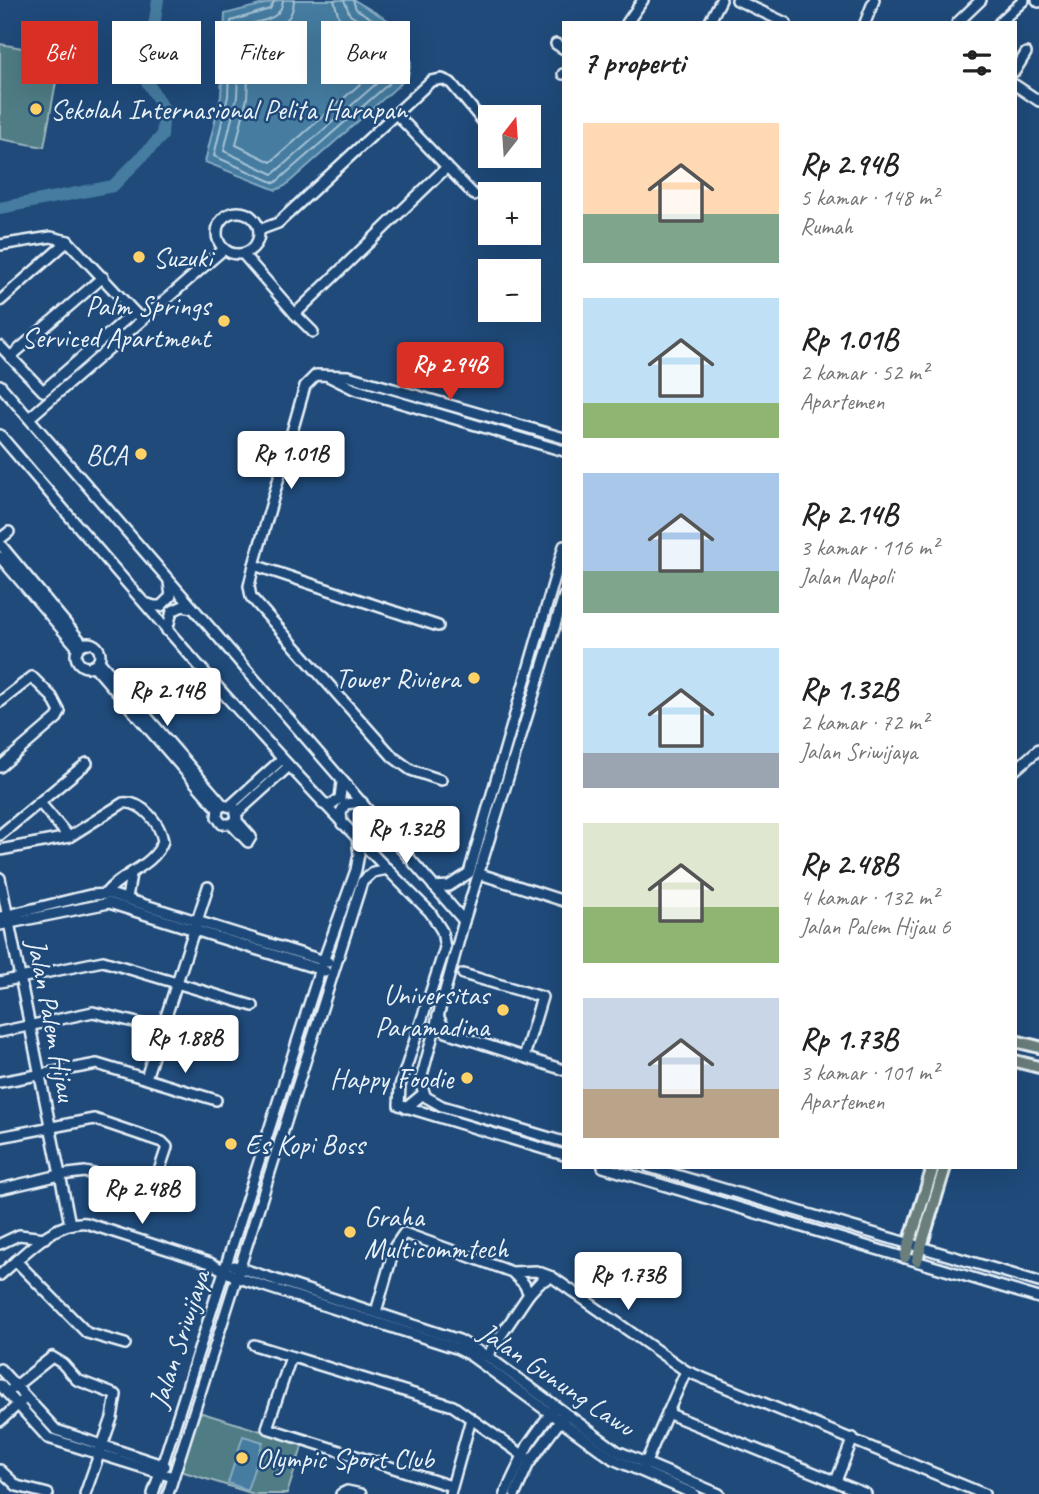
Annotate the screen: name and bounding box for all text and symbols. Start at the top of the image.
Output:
chip: Beli [21,21,98,84]
chip: Sewa [112,21,201,84]
chip: Filter [215,21,307,84]
chip: Baru [321,21,410,84]
text: 7 properti [583,44,685,82]
icon: filters [958,44,996,82]
place label: Sekolah Internasional Pelita Harapan [50,92,408,127]
marker: Sekolah Internasional Pelita Harapan [28,101,44,117]
north arrow [478,105,541,168]
map controls [478,105,541,322]
text: Rp 2.94B [800,145,897,183]
icon: home [639,151,723,235]
button: + [478,182,541,245]
text: 5 kamar · 148 m² [800,183,938,212]
text: Rumah [800,212,853,241]
place label: Suzuki [153,240,216,275]
marker: Suzuki [131,249,147,265]
button: − [478,259,541,322]
place label: Palm Springs Serviced Apartment [22,288,213,355]
marker: Palm Springs Serviced Apartment [216,313,232,329]
text: Rp 1.01B [800,320,898,358]
icon: home [639,326,723,410]
pin: Rp 2.94B [378,342,522,402]
text: Rp 2.94B [413,350,487,379]
text: 2 kamar · 52 m² [800,358,928,387]
text: Apartemen [800,387,884,416]
pin: Rp 1.01B [219,432,363,491]
place label: BCA [86,437,129,472]
text: Rp 1.01B [254,439,328,468]
marker: BCA [133,446,149,462]
text: Rp 2.14B [800,495,898,533]
icon: home [639,501,723,585]
text: 3 kamar · 116 m² [800,533,938,562]
text: Jalan Napoli [800,562,893,591]
place label: Tower Riviera [335,661,463,696]
pin: Rp 2.14B [95,668,239,728]
marker: Tower Riviera [466,670,482,686]
text: Rp 1.32B [800,670,898,708]
text: Rp 2.14B [130,676,204,705]
icon: home [639,676,723,760]
text: 2 kamar · 72 m² [800,708,928,737]
text: Jalan Sriwijaya [800,737,917,766]
pin: Rp 1.32B [334,806,478,866]
text: Rp 1.32B [369,814,443,843]
text: Rp 2.48B [800,845,898,883]
icon: home [639,851,723,935]
text: 4 kamar · 132 m² [800,883,938,912]
text: Jalan Palem Hijau 6 [800,912,951,941]
street label: Jalan Palem Hijau [19,934,85,1105]
place label: Universitas Paramadina [375,977,491,1044]
marker: Universitas Paramadina [495,1002,511,1018]
pin: Rp 1.88B [113,1016,257,1075]
text: Rp 1.73B [800,1020,898,1058]
text: Rp 1.88B [148,1023,222,1052]
icon: home [639,1026,723,1110]
text: 3 kamar · 101 m² [800,1058,938,1087]
place label: Happy Foodie [330,1061,455,1096]
marker: Happy Foodie [459,1070,475,1086]
text: Apartemen [800,1087,884,1116]
place label: Es Kopi Boss [245,1127,367,1162]
marker: Es Kopi Boss [223,1136,239,1152]
pin: Rp 2.48B [70,1166,214,1226]
text: Rp 2.48B [105,1174,179,1203]
place label: Graha Multicommtech [364,1199,509,1266]
marker: Graha Multicommtech [342,1224,358,1240]
pin: Rp 1.73B [556,1252,700,1312]
text: Rp 1.73B [591,1260,665,1289]
street label: Jalan Sriwijaya [140,1263,218,1414]
street label: Jalan Gunung Lawu [471,1313,643,1445]
place label: Olympic Sport Club [256,1441,436,1476]
marker: Olympic Sport Club [234,1450,250,1466]

